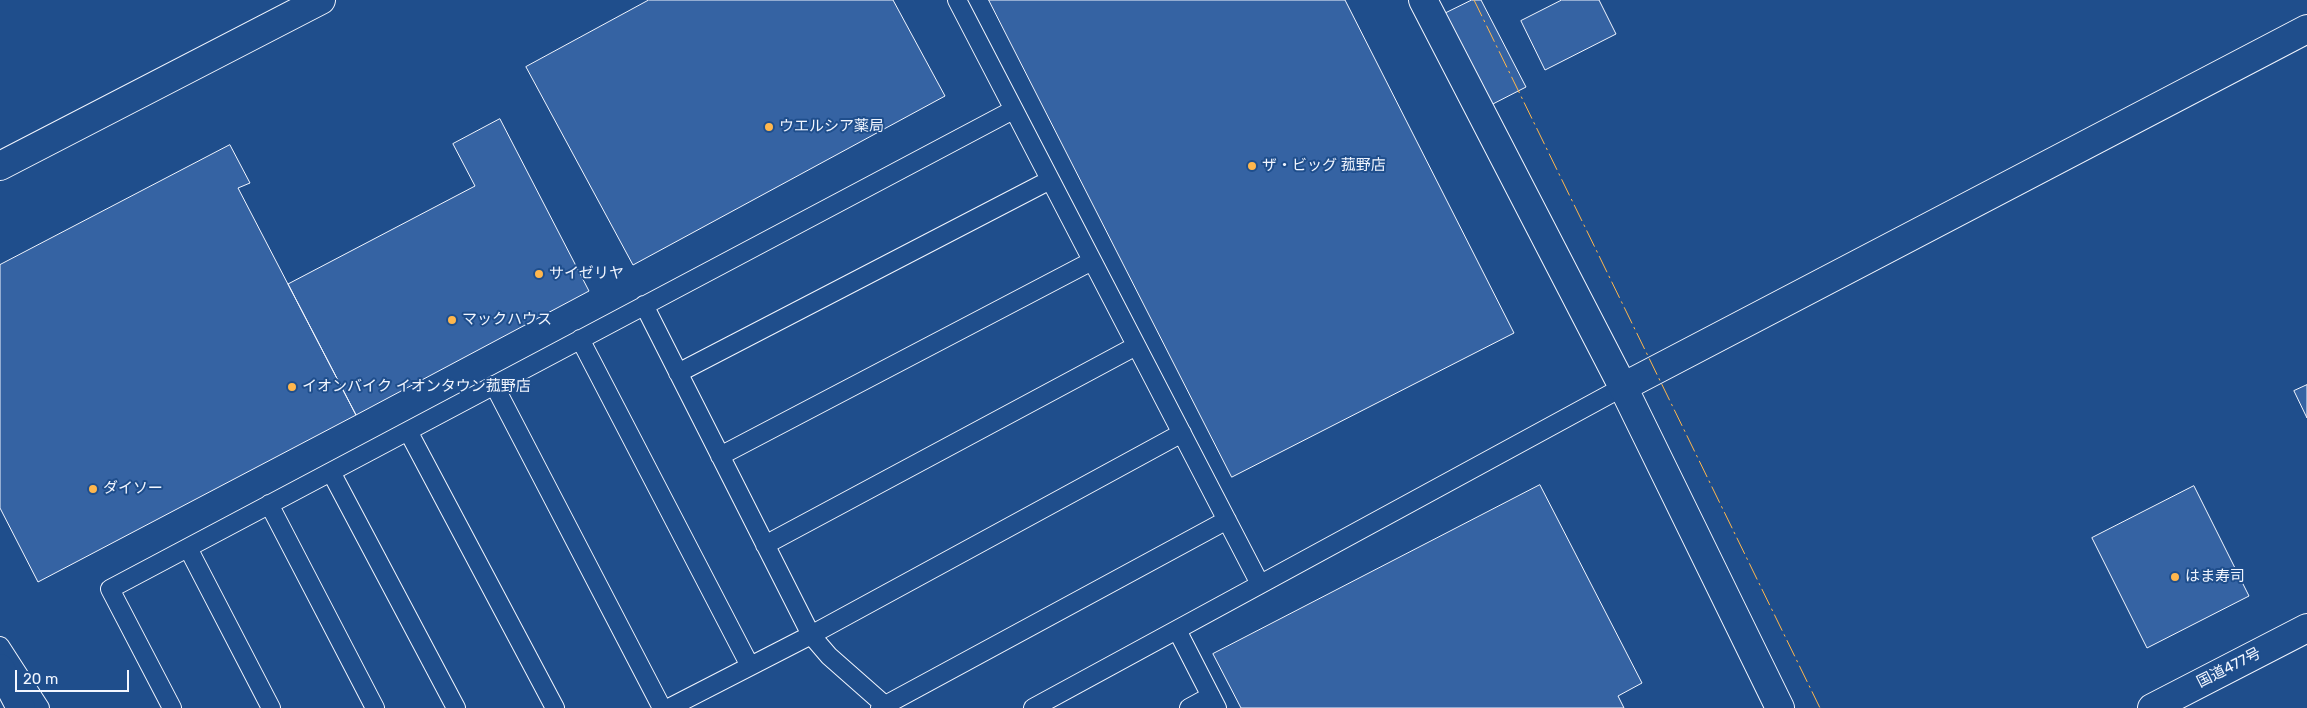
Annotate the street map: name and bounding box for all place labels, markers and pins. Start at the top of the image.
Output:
place label: ウエルシア薬局 [779,118,884,136]
marker: ウエルシア薬局 [763,121,775,133]
place label: ザ・ビッグ 菰野店 [1262,157,1386,175]
marker: ザ・ビッグ 菰野店 [1246,160,1258,172]
place label: サイゼリヤ [549,265,624,283]
marker: サイゼリヤ [533,268,545,280]
place label: マックハウス [462,311,552,329]
marker: マックハウス [446,314,458,326]
place label: イオンバイク イオンタウン菰野店 [302,378,531,396]
marker: イオンバイク イオンタウン菰野店 [286,381,298,393]
place label: ダイソー [103,480,163,498]
marker: ダイソー [87,483,99,495]
place label: はま寿司 [2185,568,2245,586]
marker: はま寿司 [2169,571,2181,583]

